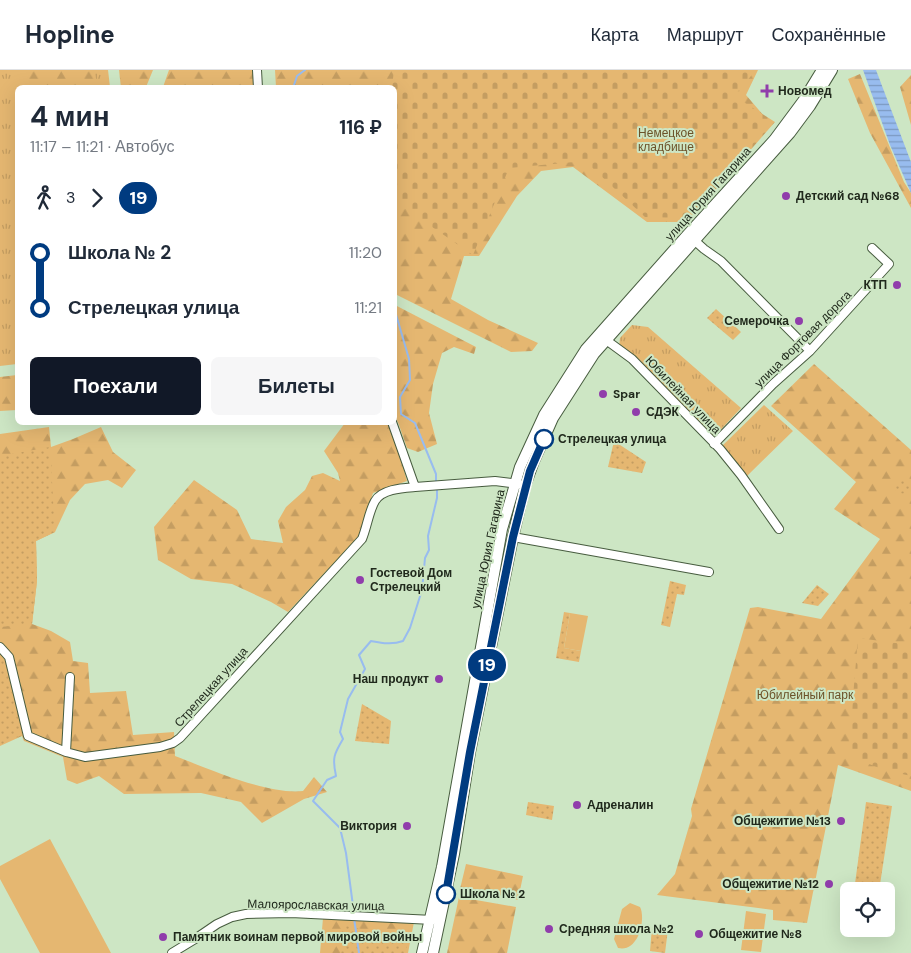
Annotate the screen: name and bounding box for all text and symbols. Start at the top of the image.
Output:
text: Hopline [25,19,115,50]
text: Карта [591,23,639,47]
text: Маршрут [667,23,743,47]
text: Сохранённые [771,23,886,47]
place label: Новомед [778,83,832,99]
marker: Новомед [760,84,774,98]
text: 4 мин [30,98,110,135]
text: 116 ₽ [339,115,382,140]
park label: Немецкое кладбище [638,125,694,155]
text: 11:17 – 11:21 · Автобус [30,136,175,157]
street label: улица Юрия Гагарина [661,143,755,244]
icon: walk [30,184,58,212]
icon: forward [83,184,111,212]
text: 19 [129,186,147,210]
text: 3 [66,187,75,208]
place label: Детский сад №68 [796,188,900,204]
marker: Детский сад №68 [780,190,792,202]
text: Школа № 2 [68,240,171,265]
text: 11:20 [349,242,382,263]
place label: КТП [863,277,887,293]
marker: КТП [891,279,903,291]
street label: улица Фортовая дорога [751,287,855,391]
text: Стрелецкая улица [68,295,239,320]
text: 11:21 [355,297,382,318]
place label: Семерочка [724,313,789,329]
marker: Семерочка [793,315,805,327]
street label: Юбилейная улица [642,353,724,437]
button: Поехали [30,357,201,415]
button: Билеты [211,357,382,415]
place label: Spar [613,386,640,402]
marker: Spar [597,388,609,400]
place label: СДЭК [646,404,680,420]
marker: СДЭК [630,406,642,418]
marker: Стрелецкая улица [534,429,554,449]
place label: Стрелецкая улица [558,431,667,447]
street label: улица Юрия Гагарина [468,488,509,610]
place label: Гостевой Дом Стрелецкий [370,565,452,595]
marker: Гостевой Дом Стрелецкий [354,574,366,586]
street label: Стрелецкая улица [171,643,251,730]
line badge: 19 [464,649,510,681]
text: 19 [478,653,496,677]
place label: Наш продукт [353,671,429,687]
marker: Наш продукт [433,673,445,685]
park label: Юбилейный парк [757,687,854,703]
place label: Адреналин [587,797,653,813]
marker: Адреналин [571,799,583,811]
place label: Общежитие №13 [734,813,831,829]
marker: Общежитие №13 [835,815,847,827]
place label: Виктория [340,818,397,834]
marker: Виктория [401,820,413,832]
place label: Общежитие №12 [722,876,819,892]
marker: Общежитие №12 [823,878,835,890]
map controls [840,882,895,937]
button: locate [840,882,895,937]
marker: Школа № 2 [436,884,456,904]
place label: Школа № 2 [460,886,525,902]
street label: Малоярославская улица [247,896,385,914]
place label: Средняя школа №2 [559,921,674,937]
marker: Средняя школа №2 [543,923,555,935]
place label: Общежитие №8 [709,926,802,942]
marker: Общежитие №8 [693,928,705,940]
place label: Памятник воинам первой мировой войны [173,929,422,945]
marker: Памятник воинам первой мировой войны [157,931,169,943]

